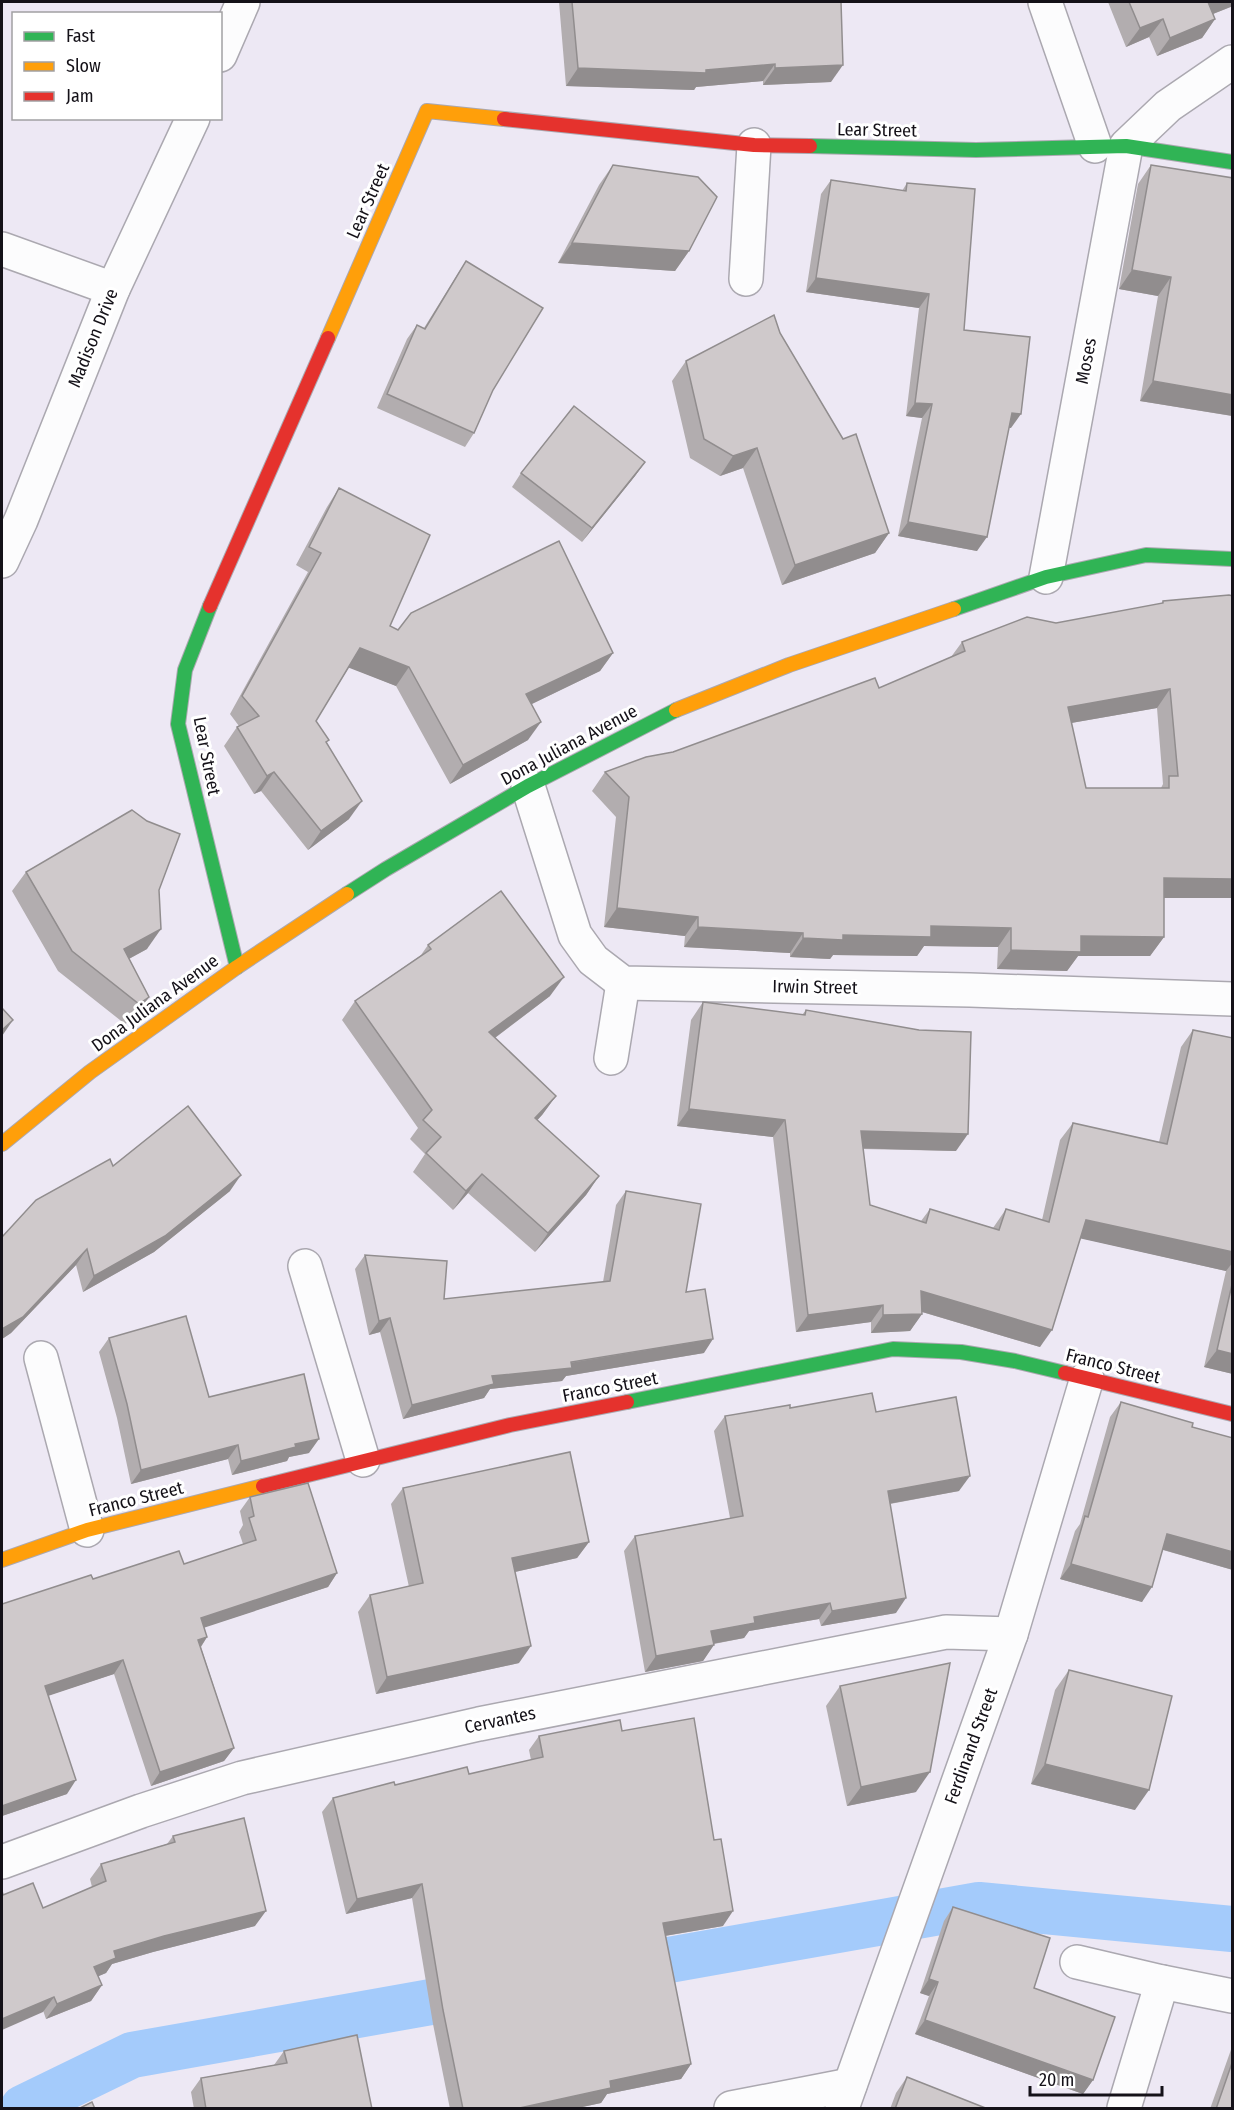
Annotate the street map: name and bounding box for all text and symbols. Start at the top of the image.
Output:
legend [12,12,222,120]
text: Fast [66,25,95,47]
text: Slow [66,55,101,77]
text: Jam [66,85,94,107]
street label: Lear Street [837,118,917,142]
street label: Lear Street [342,160,394,242]
street label: Madison Drive [63,285,123,391]
street label: Moses [1071,336,1101,386]
street label: Dona Juliana Avenue [497,700,641,790]
street label: Lear Street [189,715,225,797]
street label: Dona Juliana Avenue [87,950,223,1056]
street label: Irwin Street [772,975,858,999]
street label: Franco Street [1063,1344,1163,1388]
street label: Franco Street [560,1367,660,1407]
street label: Franco Street [86,1477,186,1521]
street label: Ferdinand Street [940,1685,1002,1807]
street label: Cervantes [462,1702,538,1738]
scale bar [1030,2059,1162,2097]
text: 20 m [1039,2069,1074,2091]

